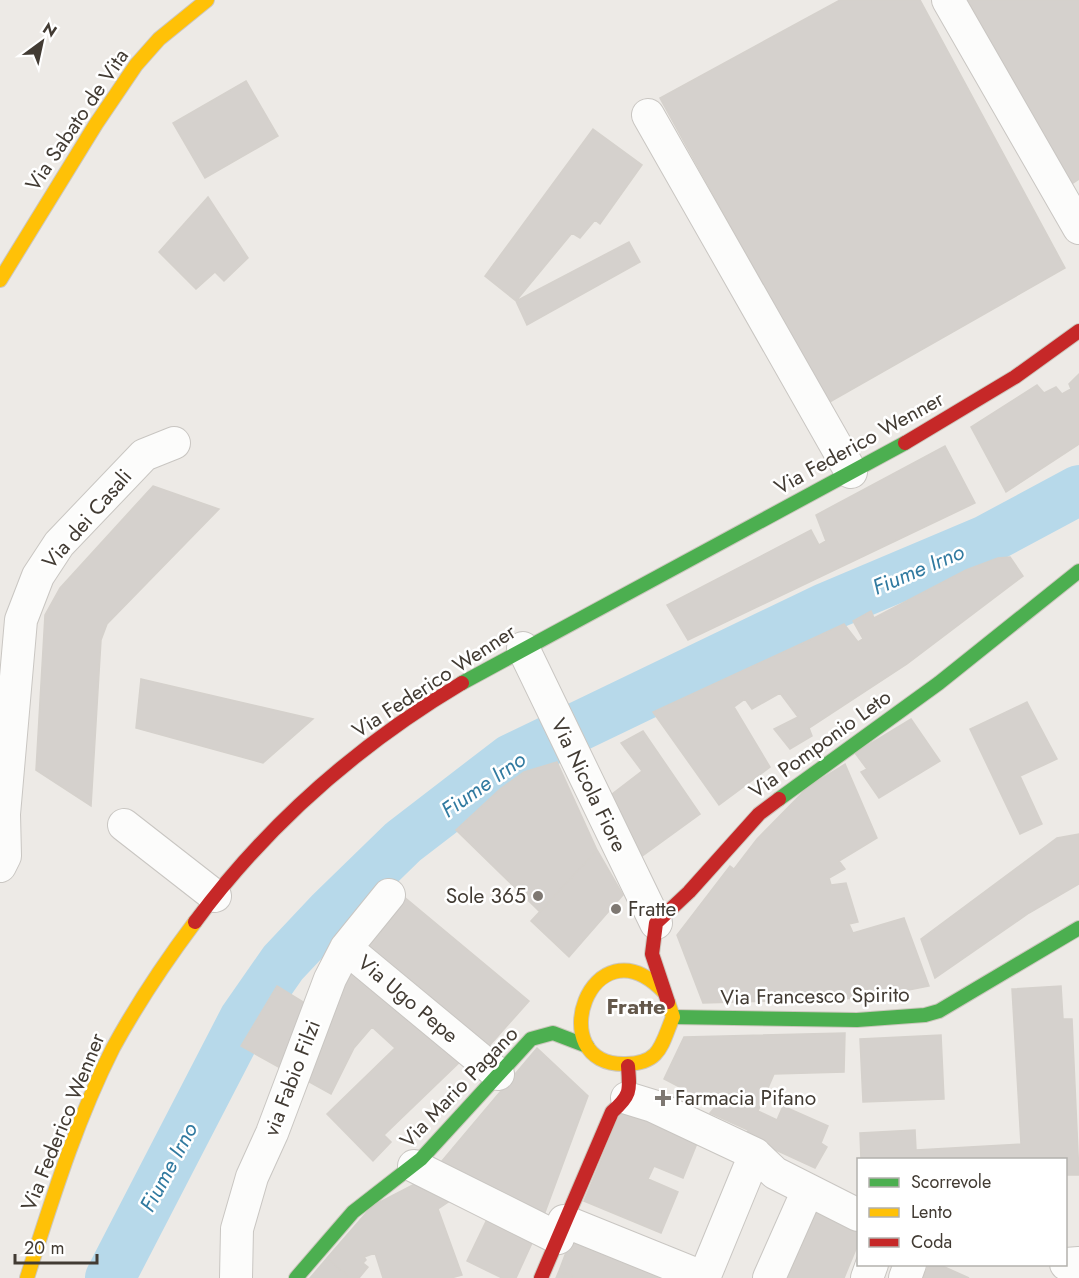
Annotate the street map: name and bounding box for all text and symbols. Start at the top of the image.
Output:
north arrow [12,12,72,72]
text: N [38,17,61,43]
street label: Via Sabato de Vita [18,43,136,197]
street label: Via Federico Wenner [769,384,950,502]
street label: Via dei Casali [35,463,139,575]
water label: Fiume Irno [867,535,969,603]
street label: Via Federico Wenner [346,616,522,745]
street label: Via Pomponio Leto [743,682,897,806]
street label: Via Nicola Fiore [544,713,634,857]
water label: Fiume Irno [434,743,532,825]
place label: Sole 365 [446,881,526,911]
marker: Sole 365 [531,889,545,903]
place label: Fratte [628,894,676,924]
marker: Fratte [609,902,623,916]
street label: Via Ugo Pepe [351,948,465,1050]
street label: Via Francesco Spirito [720,979,910,1013]
district label: Fratte [606,990,666,1022]
street label: via Fabio Filzi [256,1016,328,1140]
street label: Via Mario Pagano [393,1019,525,1155]
street label: Via Federico Wenner [14,1028,113,1216]
place label: Farmacia Pifano [675,1083,816,1113]
marker: Farmacia Pifano [656,1091,670,1105]
water label: Fiume Irno [131,1116,205,1217]
legend [857,1158,1067,1266]
text: Scorrevole [911,1169,991,1195]
text: Lento [911,1199,952,1225]
scale bar [15,1227,98,1265]
text: Coda [911,1229,952,1255]
text: 20 m [24,1235,64,1261]

